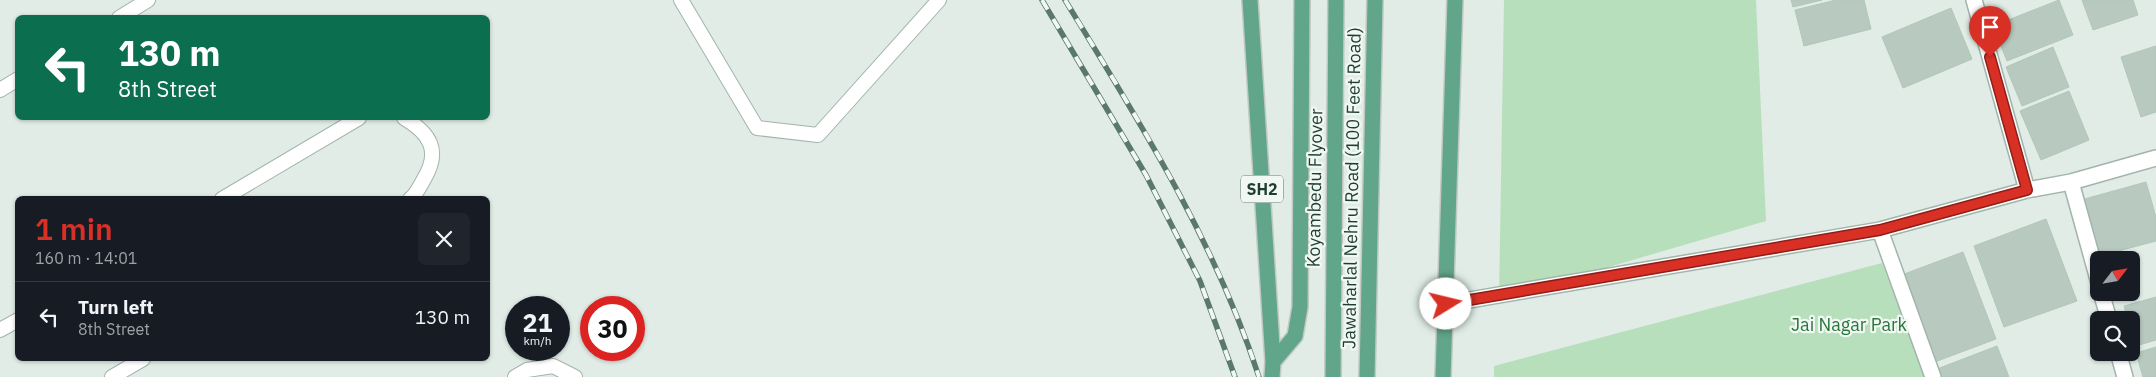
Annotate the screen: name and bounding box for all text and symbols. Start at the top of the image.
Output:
pin [1969,6,2011,57]
icon: arrive [1976,13,2004,41]
street label: Jawaharlal Nehru Road (100 Feet Road) [1337,27,1366,349]
text: 130 m [118,30,221,76]
icon: left [35,35,100,100]
text: 8th Street [118,74,217,103]
street label: Koyambedu Flyover [1302,108,1327,268]
road number: SH2 [1241,175,1283,202]
text: 1 min [35,209,113,248]
button: close [418,213,470,265]
text: 160 m · 14:01 [35,248,137,268]
north arrow [2090,251,2140,301]
map controls [2090,251,2140,361]
position arrow [1419,277,1471,329]
text: Turn left [78,295,154,319]
speed limit sign: 30 [580,296,645,361]
icon: left [35,303,63,331]
text: 130 m [415,305,470,329]
text: 21 [522,306,553,339]
button: search [2090,311,2140,361]
park label: Jai Nagar Park [1791,313,1908,336]
text: 8th Street [78,319,150,339]
text: km/h [523,333,552,348]

